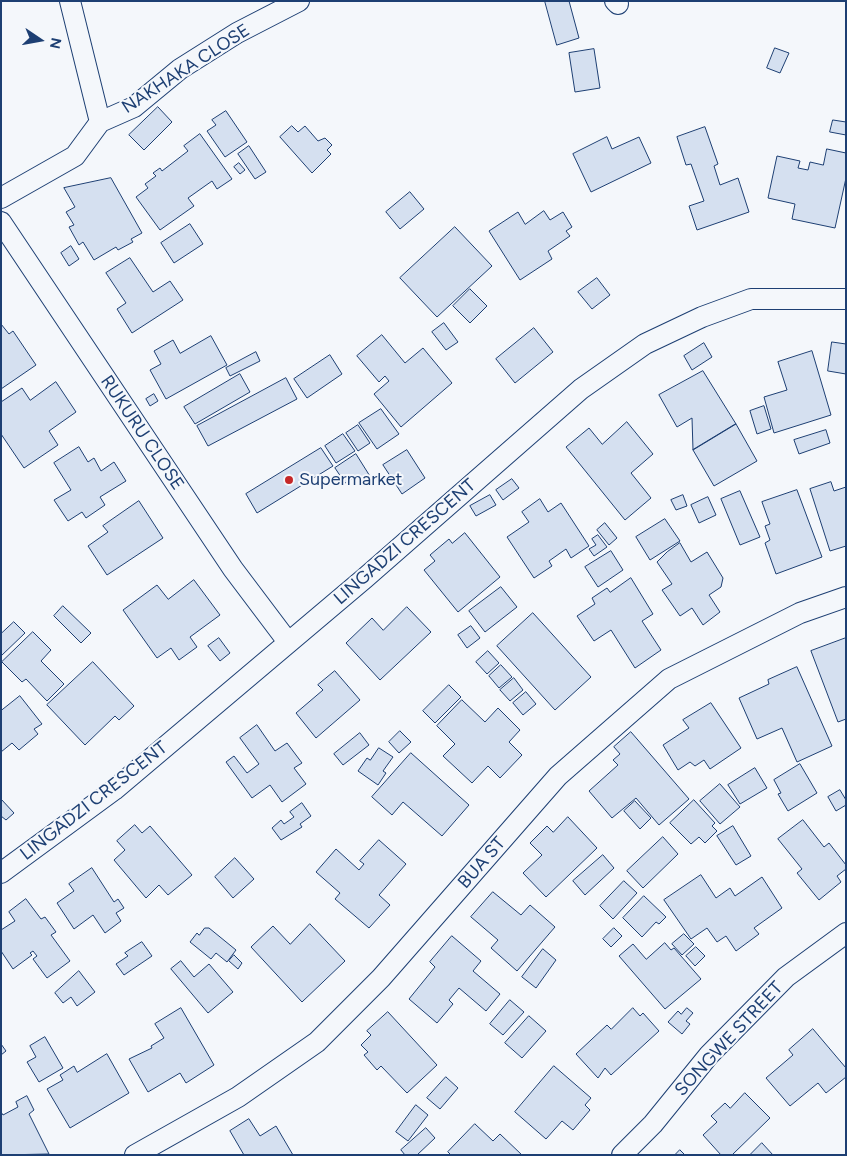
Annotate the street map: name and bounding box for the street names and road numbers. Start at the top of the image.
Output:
street label: NAKHAKA CLOSE [118,20,254,118]
street label: RUKURU CLOSE [96,371,188,495]
street label: LINGADZI CRESCENT [330,475,480,609]
street label: LINGADZI CRESCENT [16,737,172,865]
street label: BUA ST [454,833,510,893]
street label: SONGWE STREET [670,977,788,1101]

